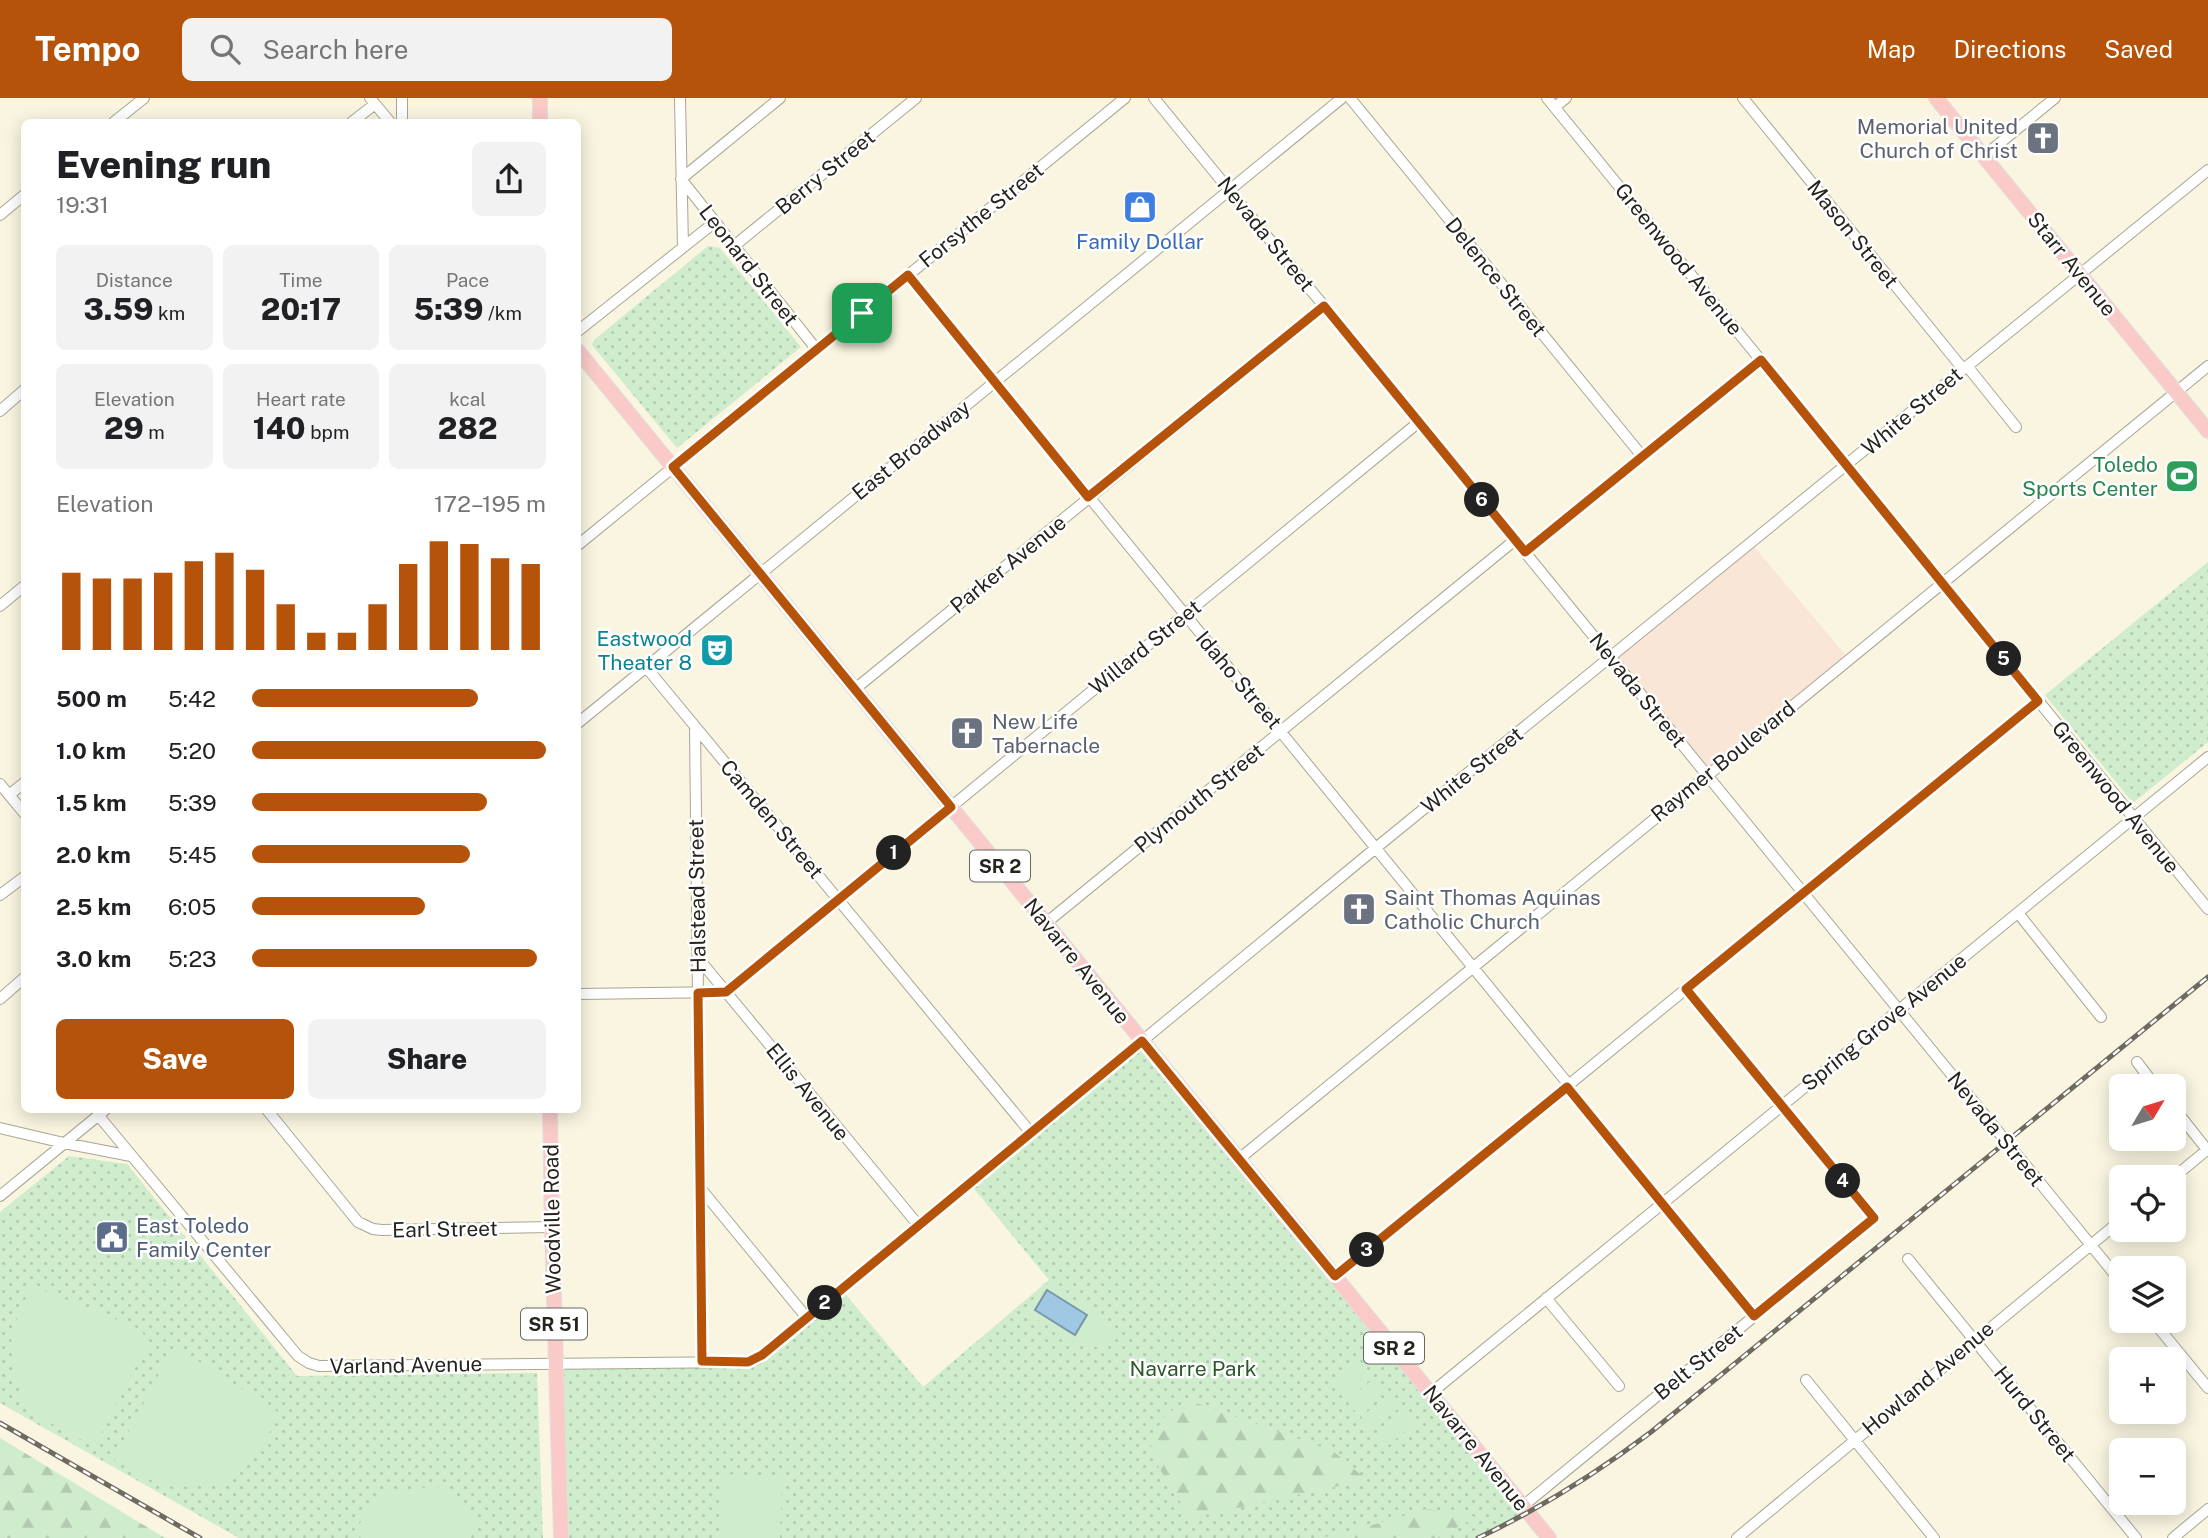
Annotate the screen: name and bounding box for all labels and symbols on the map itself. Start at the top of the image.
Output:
place label: Memorial United Church of Christ [1857,114,2018,163]
church icon: Memorial United Church of Christ [2024,119,2062,157]
street label: Berry Street [770,124,880,220]
street label: Forsythe Street [914,157,1048,273]
street label: Nevada Street [1212,172,1320,296]
street label: Mason Street [1802,175,1904,293]
street label: Greenwood Avenue [1610,178,1748,340]
shop icon: Family Dollar [1121,188,1159,226]
street label: Leonard Street [694,200,804,330]
street label: Starr Avenue [2022,207,2122,321]
street label: Delence Street [1440,212,1552,342]
place label: Family Dollar [1076,229,1204,254]
pin [832,283,892,343]
street label: White Street [1857,362,1967,460]
street label: East Broadway [847,395,975,505]
place label: Toledo Sports Center [2022,452,2158,501]
sports icon: Toledo Sports Center [2163,457,2201,495]
pin: 6 [1464,482,1500,518]
street label: Parker Avenue [945,510,1071,618]
street label: Willard Street [1084,594,1206,700]
place label: Eastwood Theater 8 [597,626,692,675]
street label: Idaho Street [1191,626,1287,734]
street label: Nevada Street [1584,628,1692,752]
theatre icon: Eastwood Theater 8 [698,631,736,669]
pin: 5 [1986,642,2022,676]
street label: Raymer Boulevard [1646,695,1800,827]
place label: New Life Tabernacle [992,709,1100,758]
church icon: New Life Tabernacle [948,714,986,752]
street label: Greenwood Avenue [2047,716,2185,878]
street label: White Street [1416,721,1528,819]
street label: Plymouth Street [1129,738,1269,858]
street label: Camden Street [715,755,829,883]
street label: Halstead Street [683,819,711,973]
pin: 1 [876,836,912,870]
road number: SR 2 [970,850,1030,881]
place label: Saint Thomas Aquinas Catholic Church [1384,885,1601,934]
church icon: Saint Thomas Aquinas Catholic Church [1340,890,1378,928]
street label: Navarre Avenue [1019,893,1135,1029]
street label: Spring Grove Avenue [1797,948,1971,1096]
street label: Ellis Avenue [761,1038,855,1146]
street label: Nevada Street [1942,1067,2050,1191]
north arrow [2109,1074,2186,1152]
street label: Woodville Road [538,1144,566,1294]
pin: 4 [1826,1164,1860,1198]
place label: East Toledo Family Center [136,1213,272,1262]
street label: Earl Street [392,1216,498,1242]
public building icon: East Toledo Family Center [93,1218,131,1256]
pin: 3 [1350,1232,1384,1268]
pin: 2 [808,1286,842,1320]
road number: SR 51 [521,1308,587,1340]
street label: Howland Avenue [1857,1316,1999,1440]
street label: Belt Street [1649,1319,1747,1405]
road number: SR 2 [1364,1332,1424,1364]
street label: Varland Avenue [329,1351,483,1379]
park label: Navarre Park [1130,1356,1257,1381]
street label: Hurd Street [1989,1361,2081,1467]
street label: Navarre Avenue [1418,1380,1534,1516]

